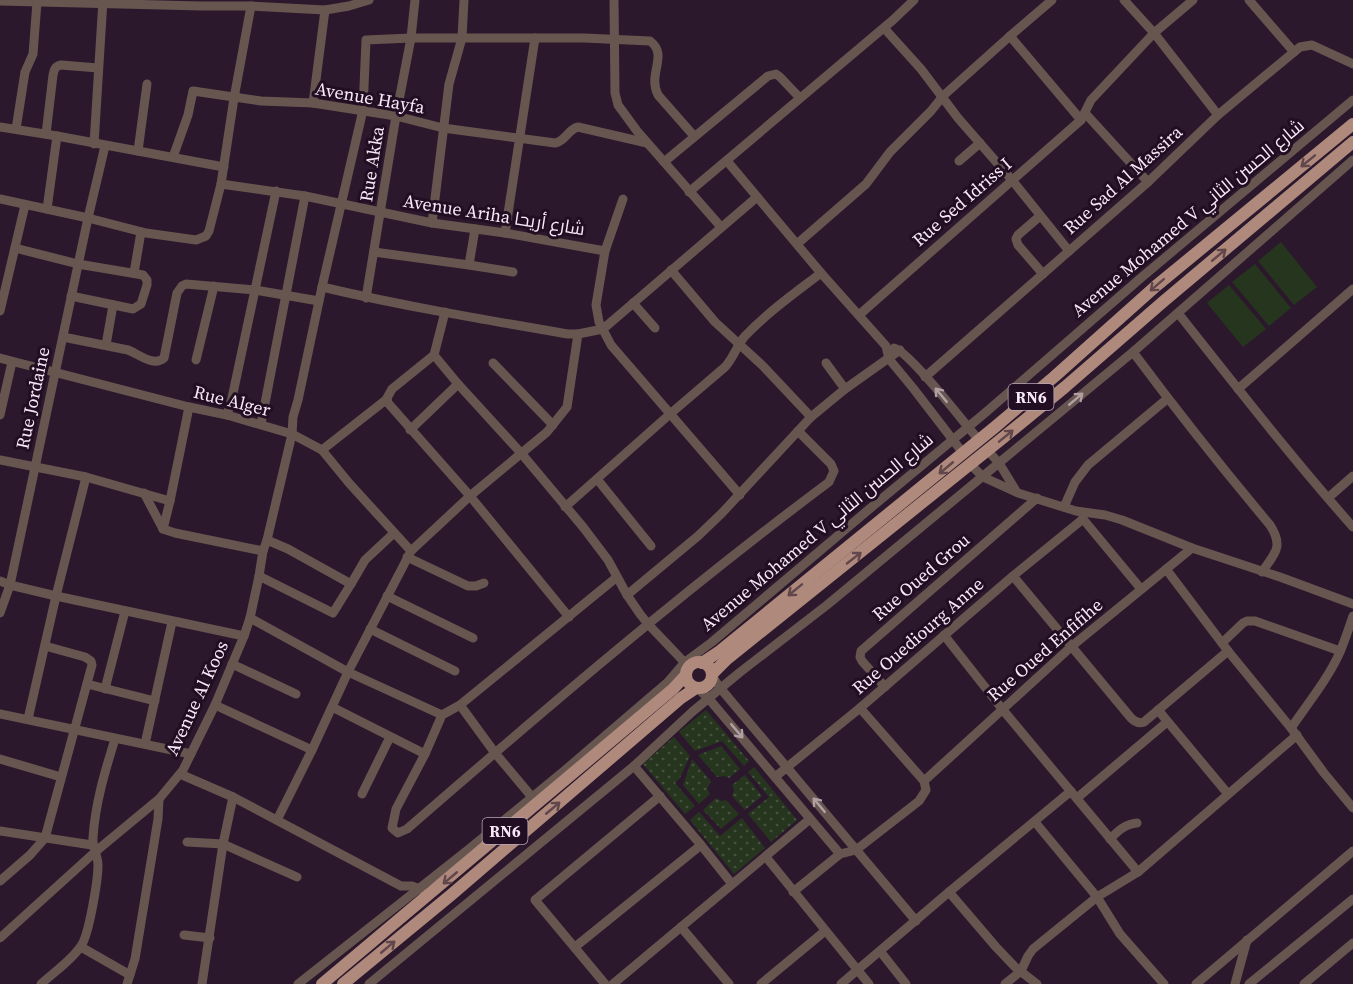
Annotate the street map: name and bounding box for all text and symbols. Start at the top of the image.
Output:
street label: Avenue Hayfa [313,76,428,120]
street label: Avenue Mohamed V شارع الحسن الثاني [1066,113,1311,324]
street label: Rue Sad Al Massira [1058,119,1188,240]
street label: Rue Akka [353,124,390,203]
street label: Rue Sed Idriss I [907,152,1017,252]
one-way arrow [1300,155,1316,168]
street label: Avenue Ariha شارع أريحا [402,188,587,241]
one-way arrow [1211,248,1226,262]
one-way arrow [1149,279,1165,292]
street label: Rue Jordaine [10,345,56,451]
street label: Rue Alger [191,379,273,422]
road number: RN6 [1008,384,1054,410]
one-way arrow [934,387,947,403]
one-way arrow [1068,392,1083,406]
street label: Avenue Mohamed V شارع الحسن الثاني [695,427,940,638]
one-way arrow [998,429,1014,442]
one-way arrow [938,461,954,474]
street label: Rue Oued Grou [867,527,975,626]
one-way arrow [846,551,862,564]
street label: Rue Ouediourg Anne [846,571,989,700]
one-way arrow [787,584,803,597]
street label: Rue Oued Enfifihe [982,592,1108,707]
street label: Avenue Al Koos [159,636,234,759]
one-way arrow [730,723,743,739]
one-way arrow [812,797,825,813]
one-way arrow [545,801,561,814]
road number: RN6 [482,818,528,844]
one-way arrow [442,871,458,884]
one-way arrow [380,940,396,953]

